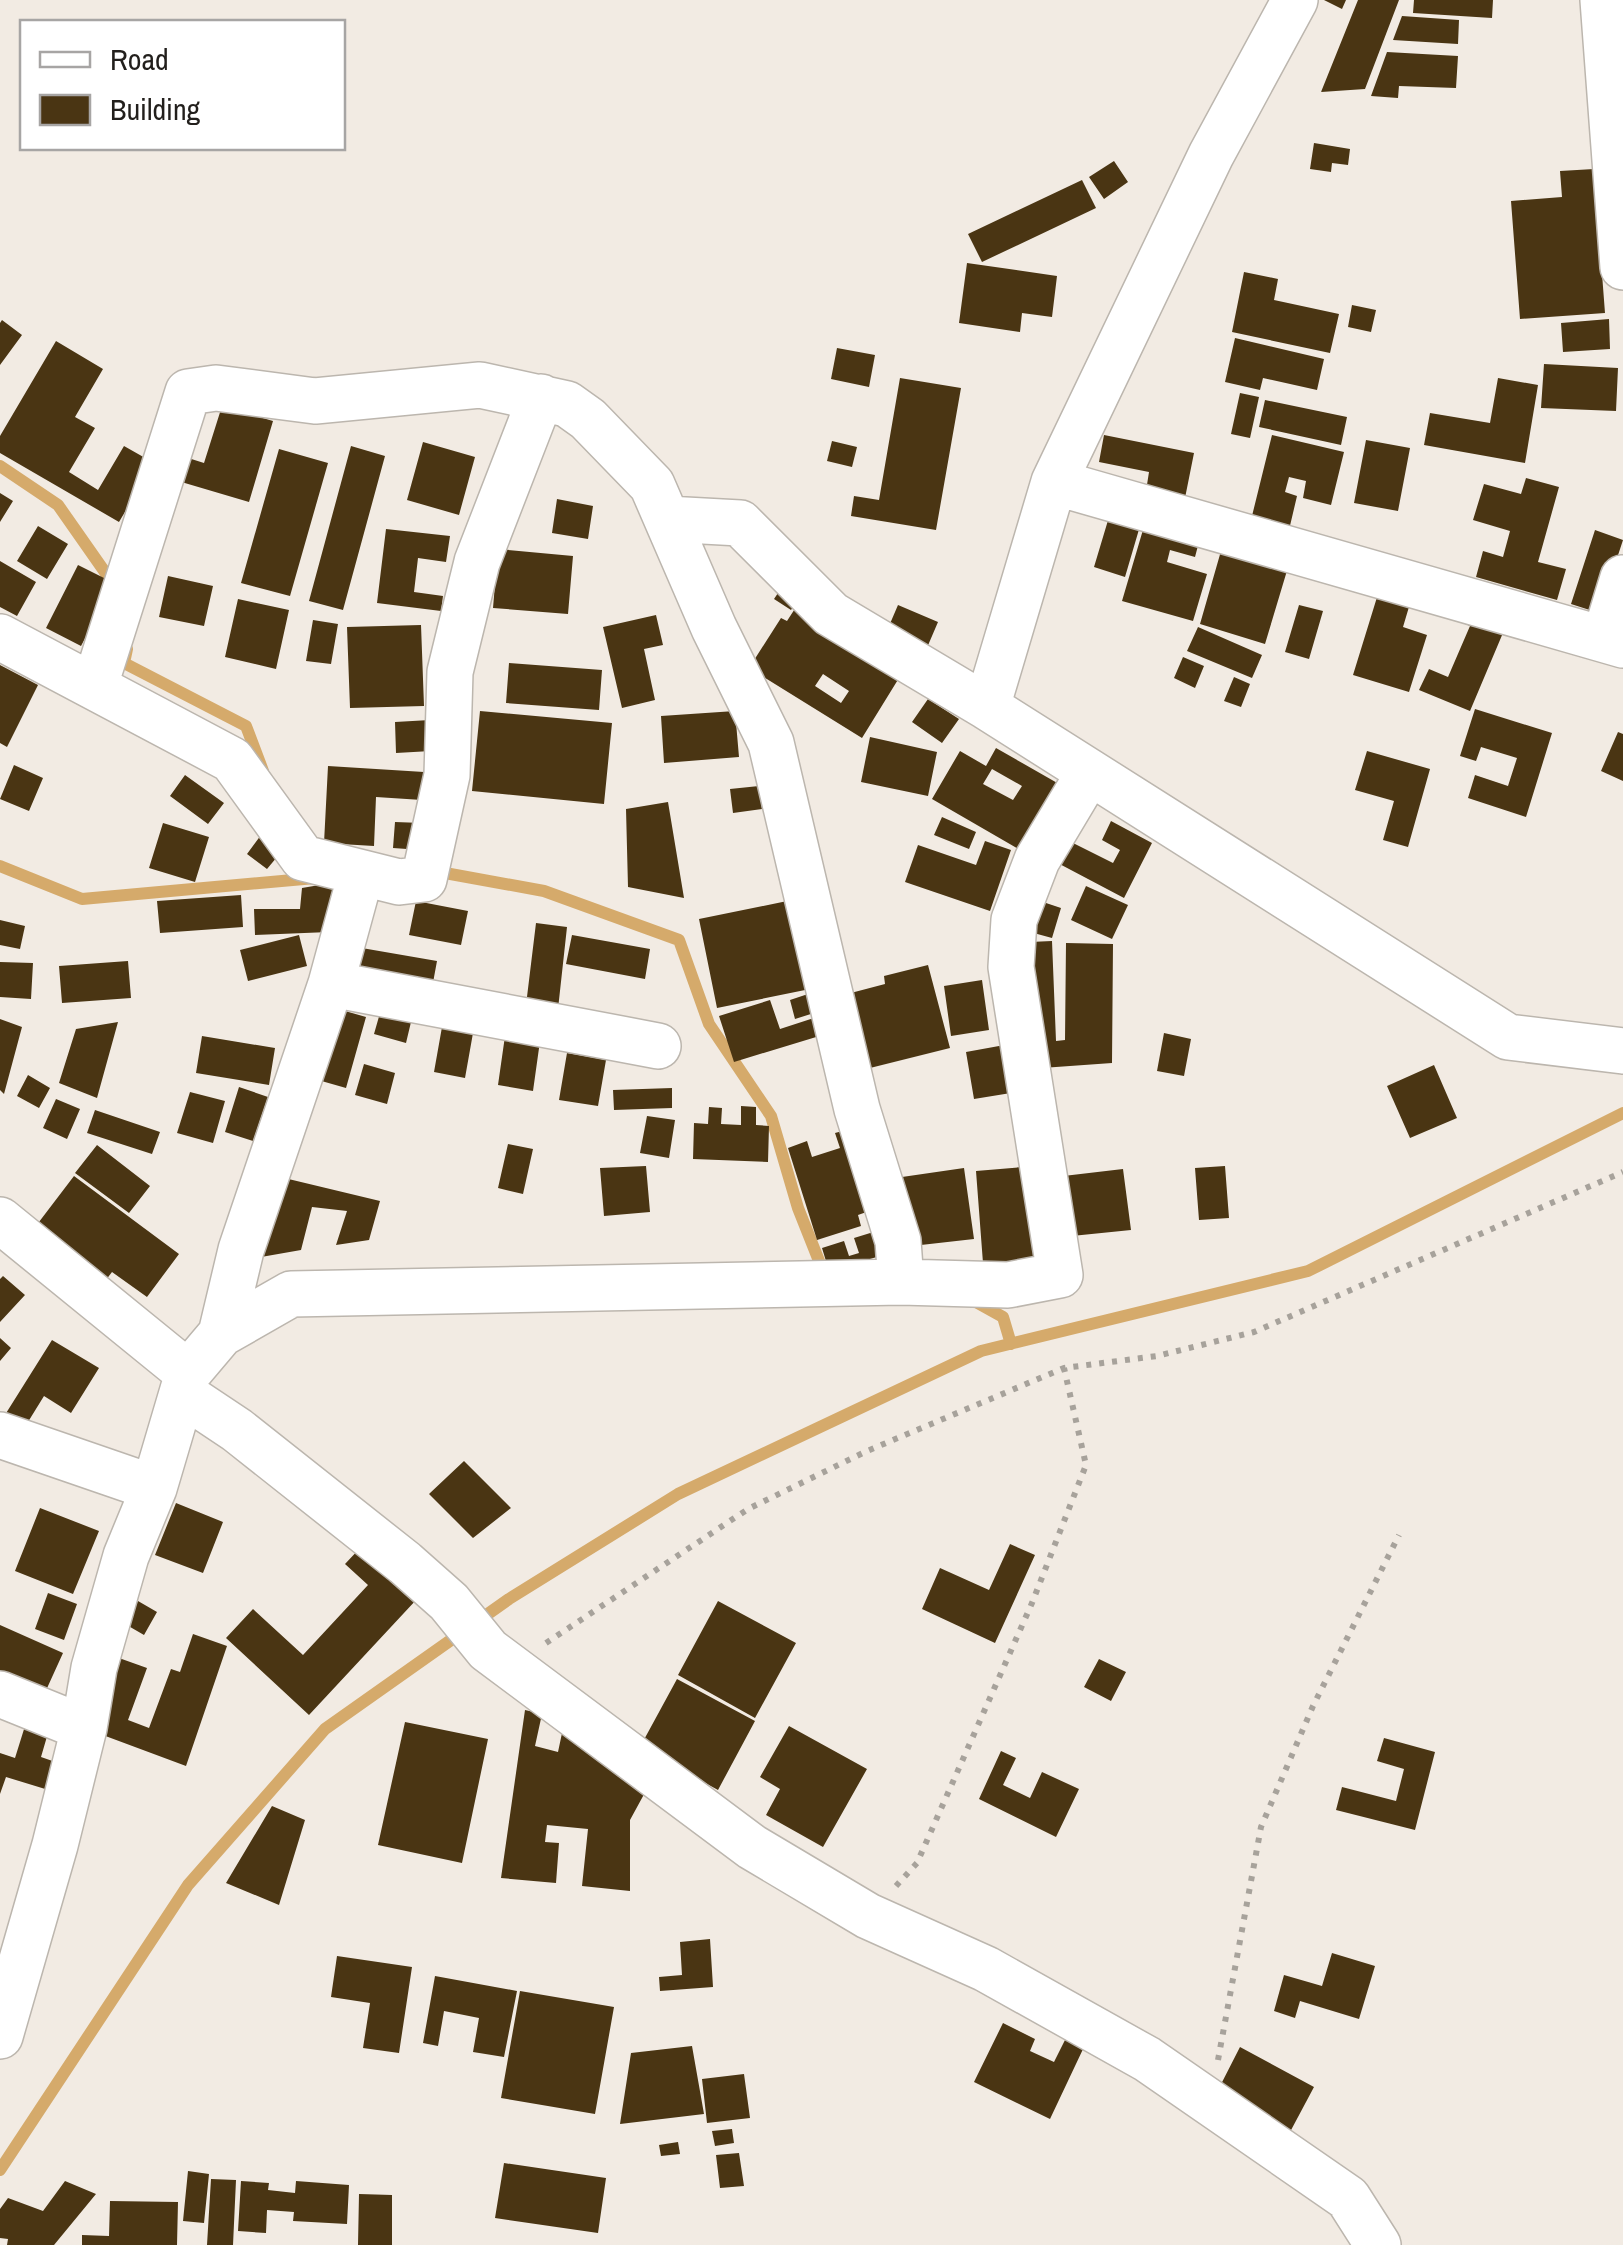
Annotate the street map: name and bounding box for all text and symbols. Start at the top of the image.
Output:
legend [20,20,345,150]
text: Road [110,39,169,79]
text: Building [110,89,201,129]

